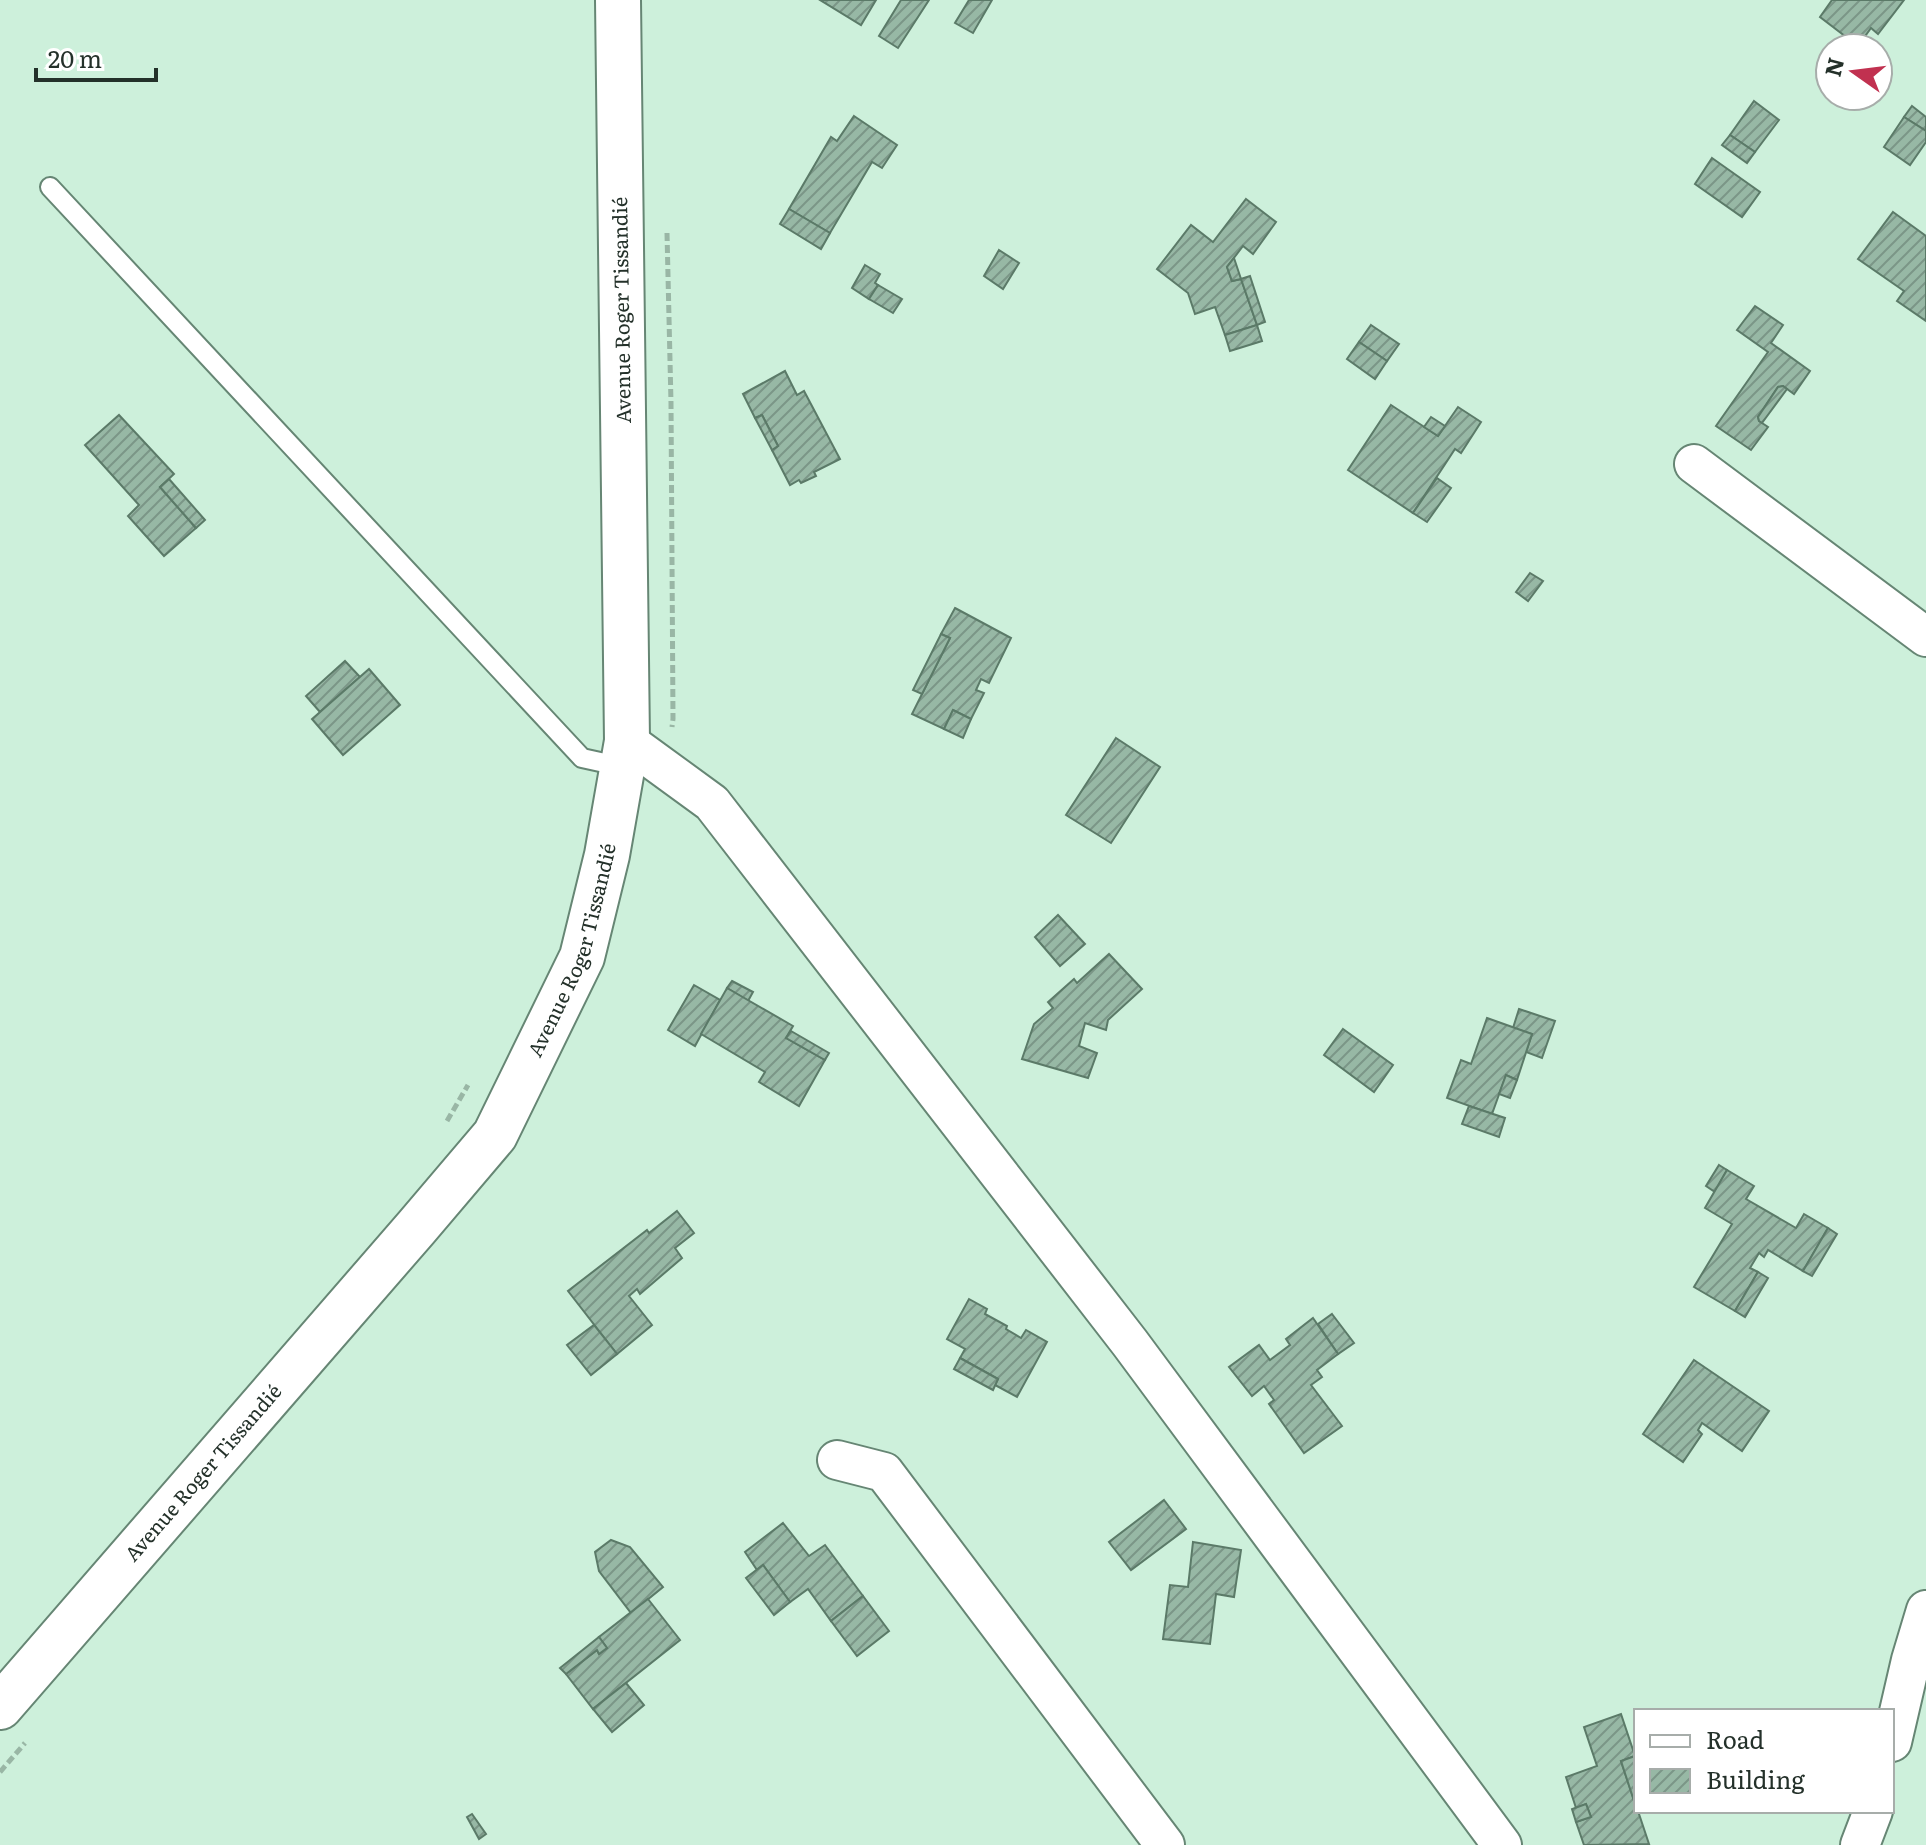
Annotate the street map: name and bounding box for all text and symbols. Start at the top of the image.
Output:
scale bar [36,32,156,82]
north arrow [1814,32,1894,112]
text: 20 m [48,40,102,75]
text: N [1815,54,1851,80]
street label: Avenue Roger Tissandié [603,197,637,424]
street label: Avenue Roger Tissandié [518,840,622,1061]
street label: Avenue Roger Tissandié [116,1376,287,1567]
legend [1634,1709,1894,1813]
text: Road [1706,1721,1765,1756]
text: Building [1706,1761,1805,1796]

